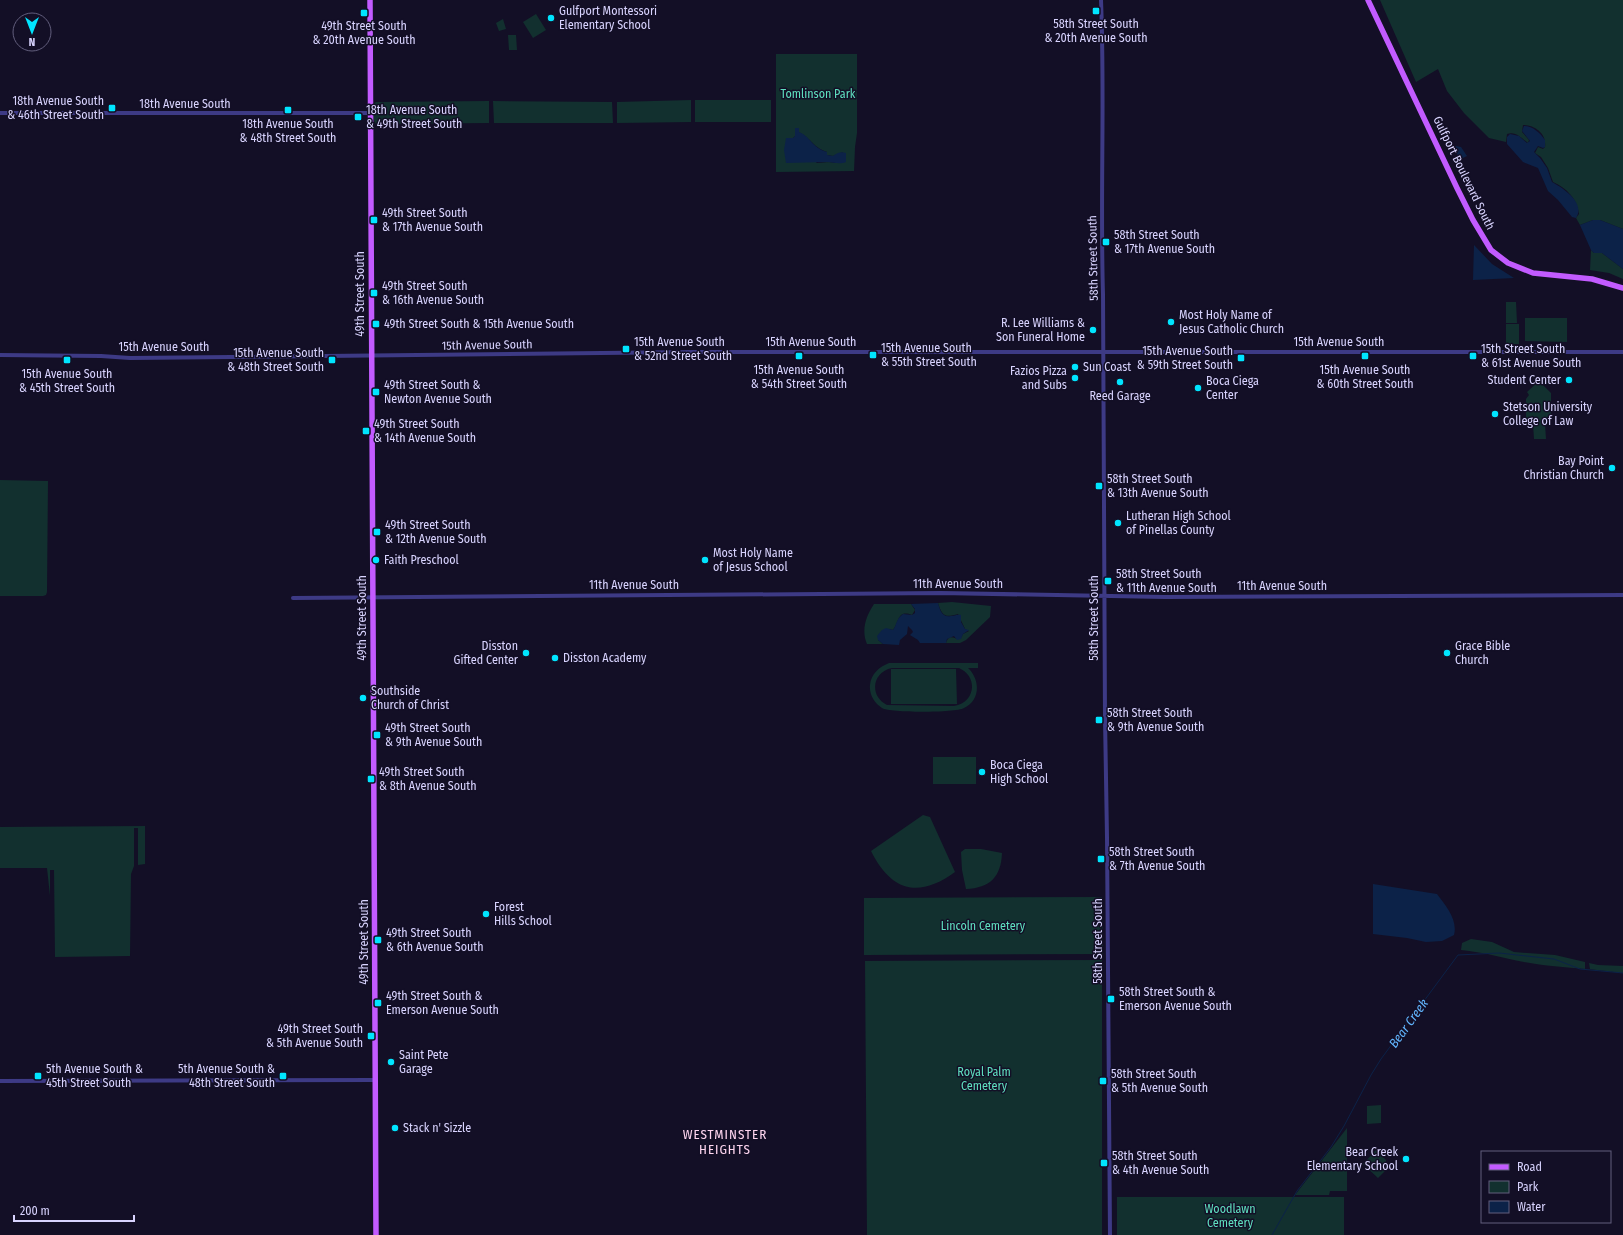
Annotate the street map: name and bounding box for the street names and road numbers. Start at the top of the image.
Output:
street label: 18th Avenue South [139,97,231,111]
street label: Gulfport Boulevard South [1430,114,1498,232]
street label: 58th Street South [1085,215,1101,301]
street label: 49th Street South [353,251,367,337]
street label: 15th Avenue South [766,335,856,349]
street label: 15th Avenue South [1294,335,1384,349]
street label: 15th Avenue South [441,337,533,353]
street label: 15th Avenue South [119,340,209,354]
street label: 49th Street South [355,575,369,661]
street label: 58th Street South [1087,575,1101,661]
street label: 11th Avenue South [913,577,1003,591]
street label: 11th Avenue South [589,578,679,592]
street label: 11th Avenue South [1237,579,1327,593]
street label: 58th Street South [1091,898,1105,984]
street label: 49th Street South [357,899,371,985]

